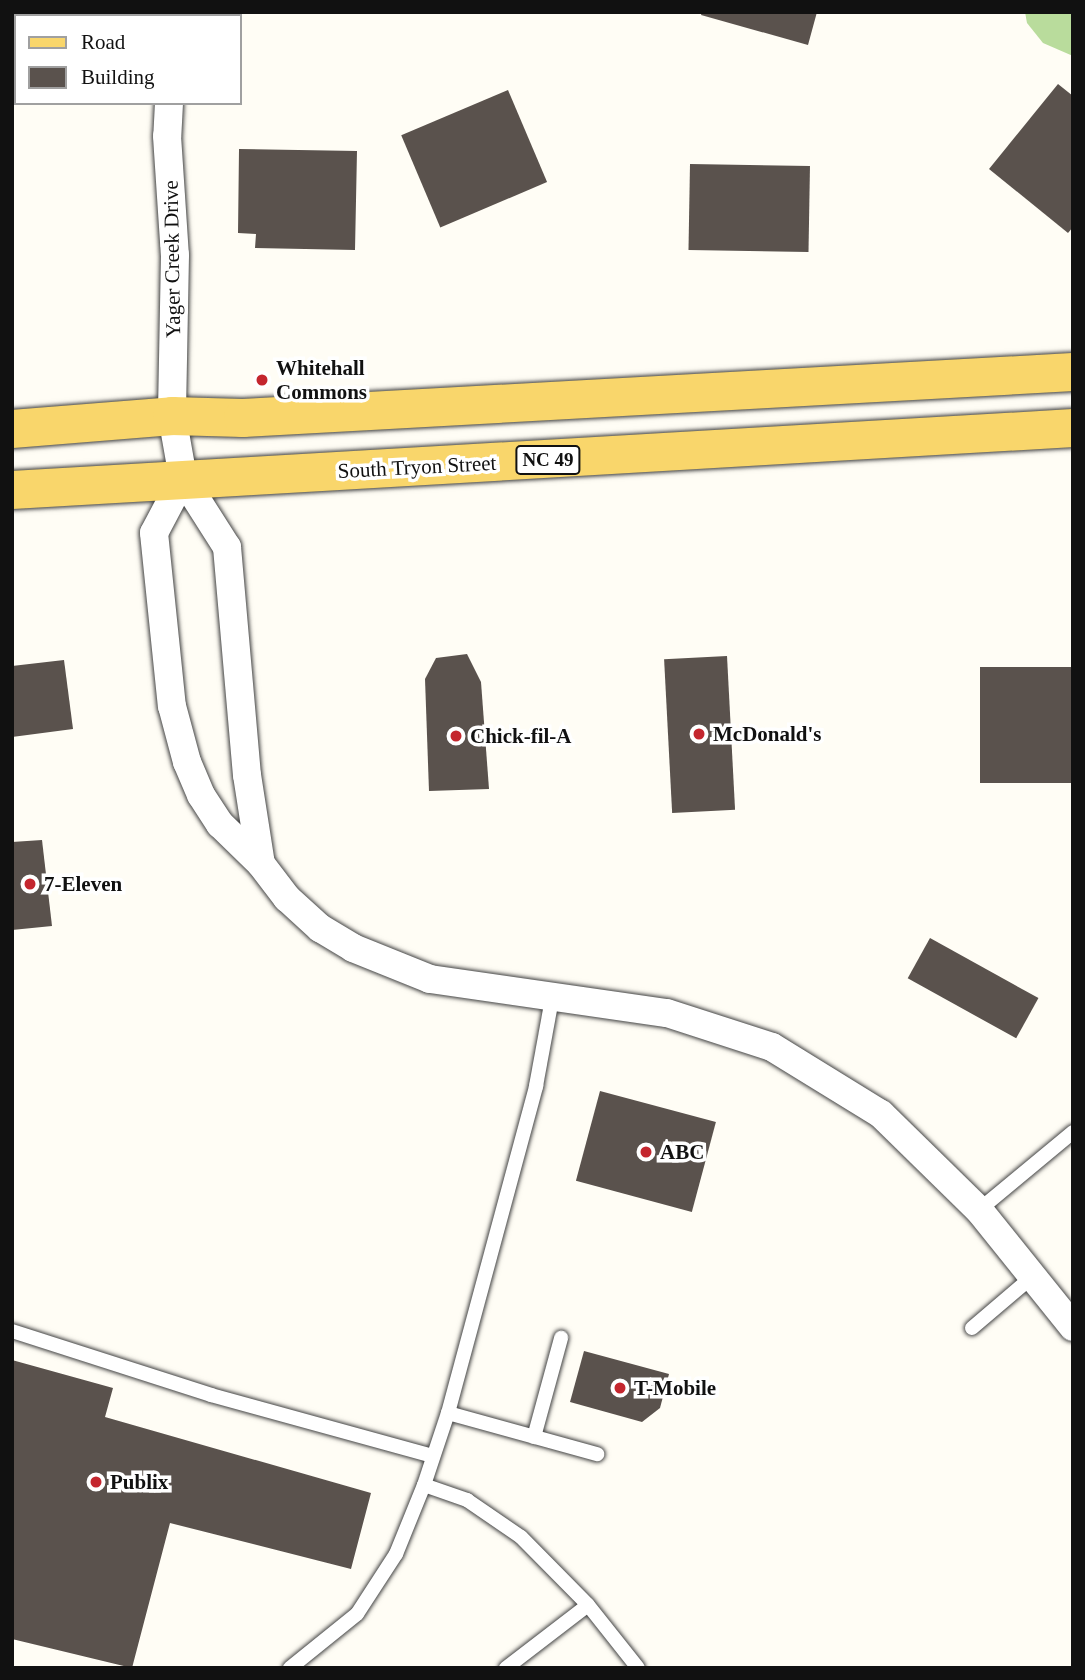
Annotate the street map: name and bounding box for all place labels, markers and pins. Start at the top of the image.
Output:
place label: Whitehall Commons [276,355,367,405]
marker: Whitehall Commons [254,372,270,388]
place label: McDonald's [713,721,822,747]
place label: Chick-fil-A [470,723,571,749]
marker: McDonald's [691,726,707,742]
marker: Chick-fil-A [448,728,464,744]
place label: 7-Eleven [44,871,122,897]
marker: 7-Eleven [22,876,38,892]
place label: ABC [660,1139,704,1165]
marker: ABC [638,1144,654,1160]
place label: T-Mobile [634,1375,716,1401]
marker: T-Mobile [612,1380,628,1396]
place label: Publix [110,1469,168,1495]
marker: Publix [88,1474,104,1490]

